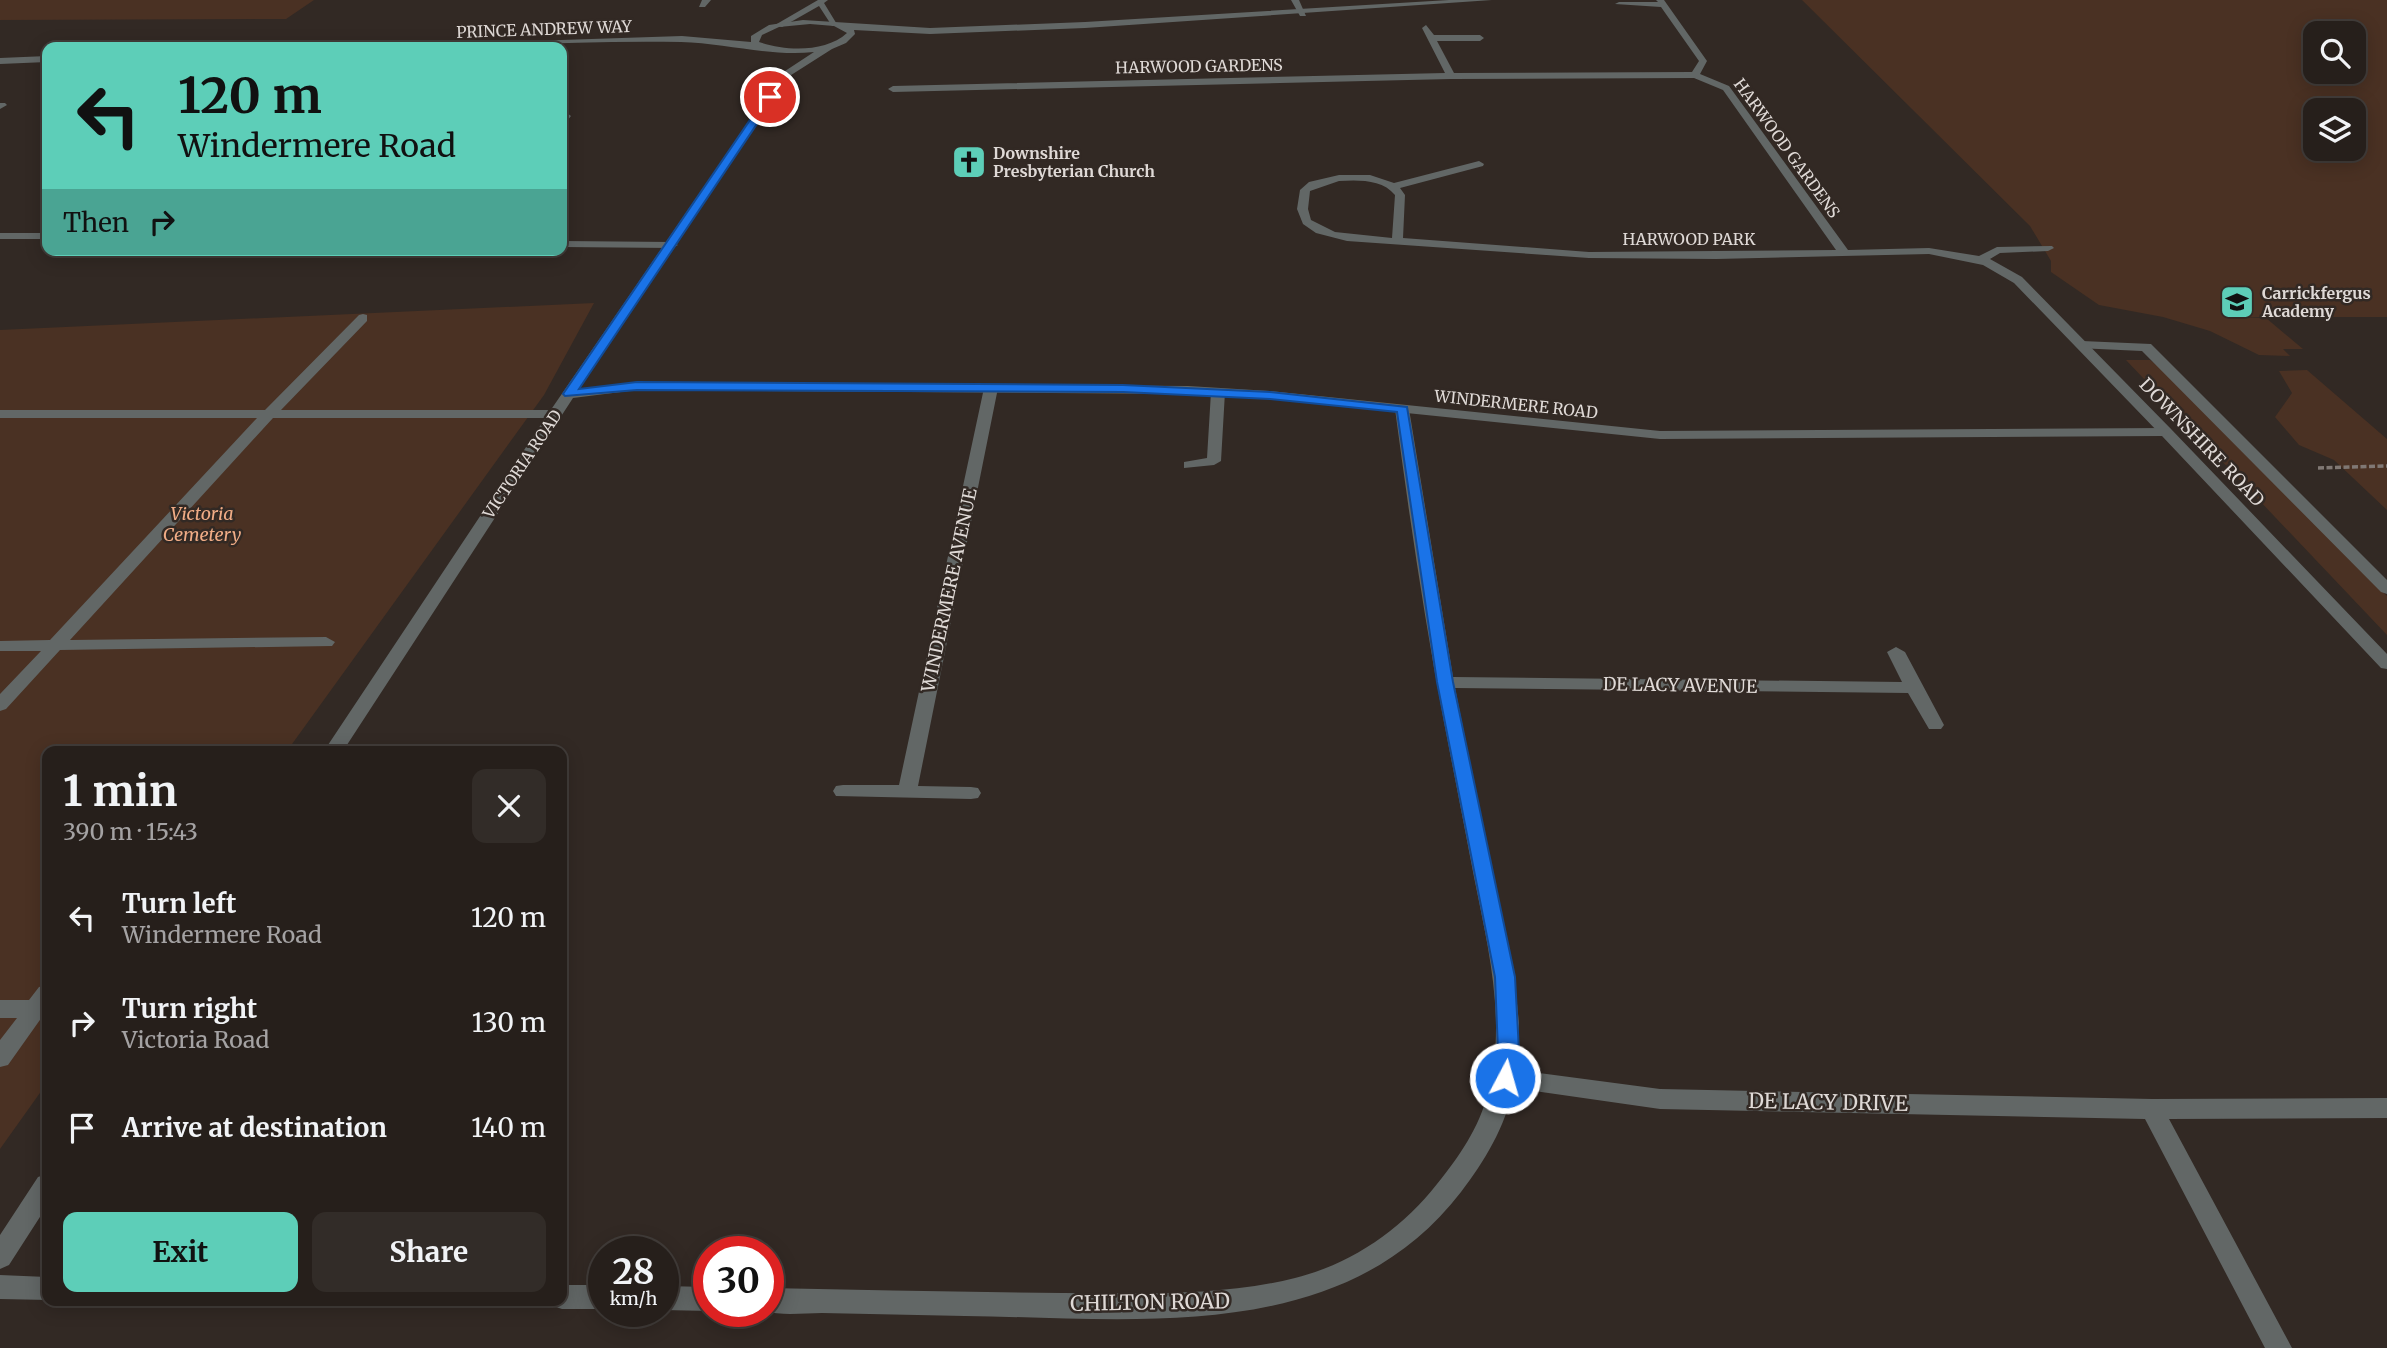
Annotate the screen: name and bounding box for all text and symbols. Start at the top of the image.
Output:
street label: PRINCE ANDREW WAY [456,16,633,42]
map controls [2303,21,2366,161]
button: search [2303,21,2366,84]
street label: HARWOOD GARDENS [1115,55,1283,77]
text: 120 m [178,65,322,126]
pin [740,67,800,127]
icon: left [63,70,154,161]
street label: HARWOOD GARDENS [1730,74,1844,222]
icon: arrive [751,78,789,116]
button: layers [2303,98,2366,161]
text: Windermere Road [178,126,456,166]
church icon: Downshire Presbyterian Church [950,143,988,181]
place label: Downshire Presbyterian Church [993,143,1155,181]
icon: right [143,203,181,241]
text: Then [63,206,129,239]
street label: HARWOOD PARK [1623,229,1756,249]
school or university icon: Carrickfergus Academy [2218,283,2256,321]
place label: Carrickfergus Academy [2261,283,2371,321]
street label: DOWNSHIRE ROAD [2135,373,2269,511]
street label: WINDERMERE ROAD [1432,385,1599,423]
street label: VICTORIA ROAD [478,406,566,523]
street label: WINDERMERE AVENUE [916,486,982,695]
park label: Victoria Cemetery [163,502,241,546]
street label: DE LACY AVENUE [1603,672,1758,698]
text: 1 min [63,765,177,817]
button: close [472,769,546,843]
text: 390 m · 15:43 [63,817,198,846]
text: Turn left [122,887,236,920]
icon: left [63,899,101,937]
text: 120 m [471,901,546,934]
text: Windermere Road [122,920,322,949]
text: Turn right [122,992,257,1025]
icon: right [63,1004,101,1042]
text: 130 m [472,1006,546,1039]
text: Victoria Road [122,1025,269,1054]
position arrow [1468,1041,1542,1115]
street label: DE LACY DRIVE [1748,1087,1909,1117]
icon: arrive [63,1109,101,1147]
text: Arrive at destination [122,1111,387,1144]
text: 140 m [471,1111,546,1144]
button: Exit [63,1212,298,1292]
button: Share [312,1212,546,1292]
speed limit sign: 30 [693,1236,784,1327]
text: 28 [612,1250,655,1294]
text: km/h [610,1287,657,1310]
street label: CHILTON ROAD [1070,1287,1230,1317]

